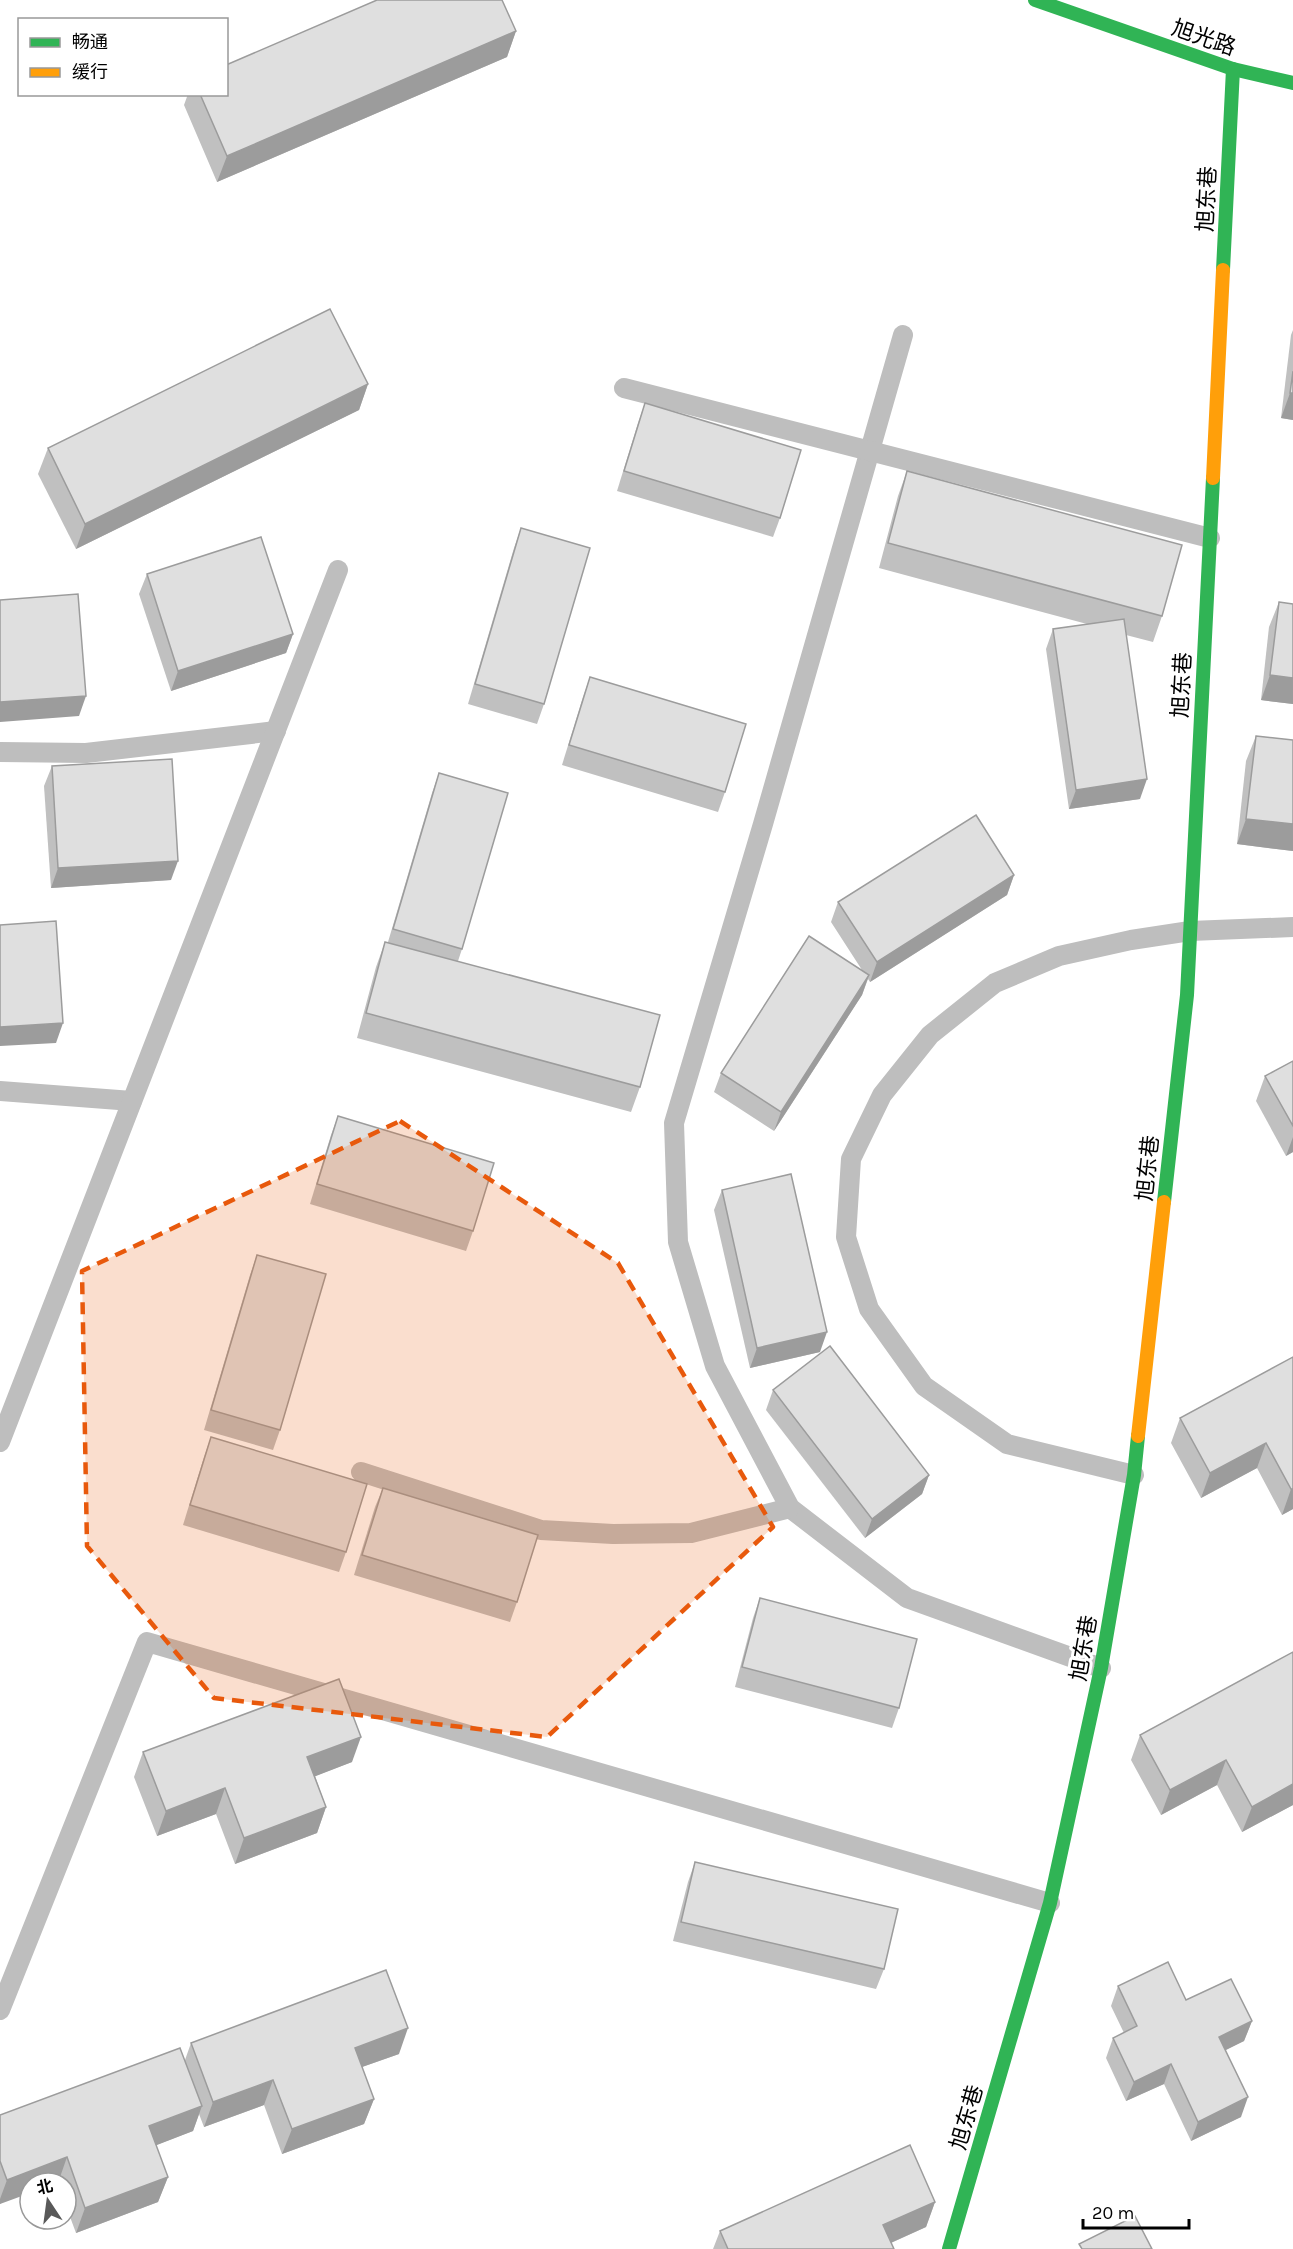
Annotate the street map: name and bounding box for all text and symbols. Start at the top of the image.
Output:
street label: 旭光路 [1168,15,1239,61]
legend [18,18,228,96]
text: 畅通 [72,31,108,53]
text: 缓行 [72,61,108,83]
street label: 旭东巷 [1192,165,1222,233]
street label: 旭东巷 [1167,651,1197,719]
street label: 旭东巷 [1132,1134,1164,1202]
street label: 旭东巷 [1065,1613,1103,1683]
street label: 旭东巷 [945,2082,989,2153]
north arrow [18,2171,78,2231]
text: 北 [35,2176,55,2198]
scale bar [1083,2192,1190,2230]
text: 20 m [1092,2202,1134,2224]

